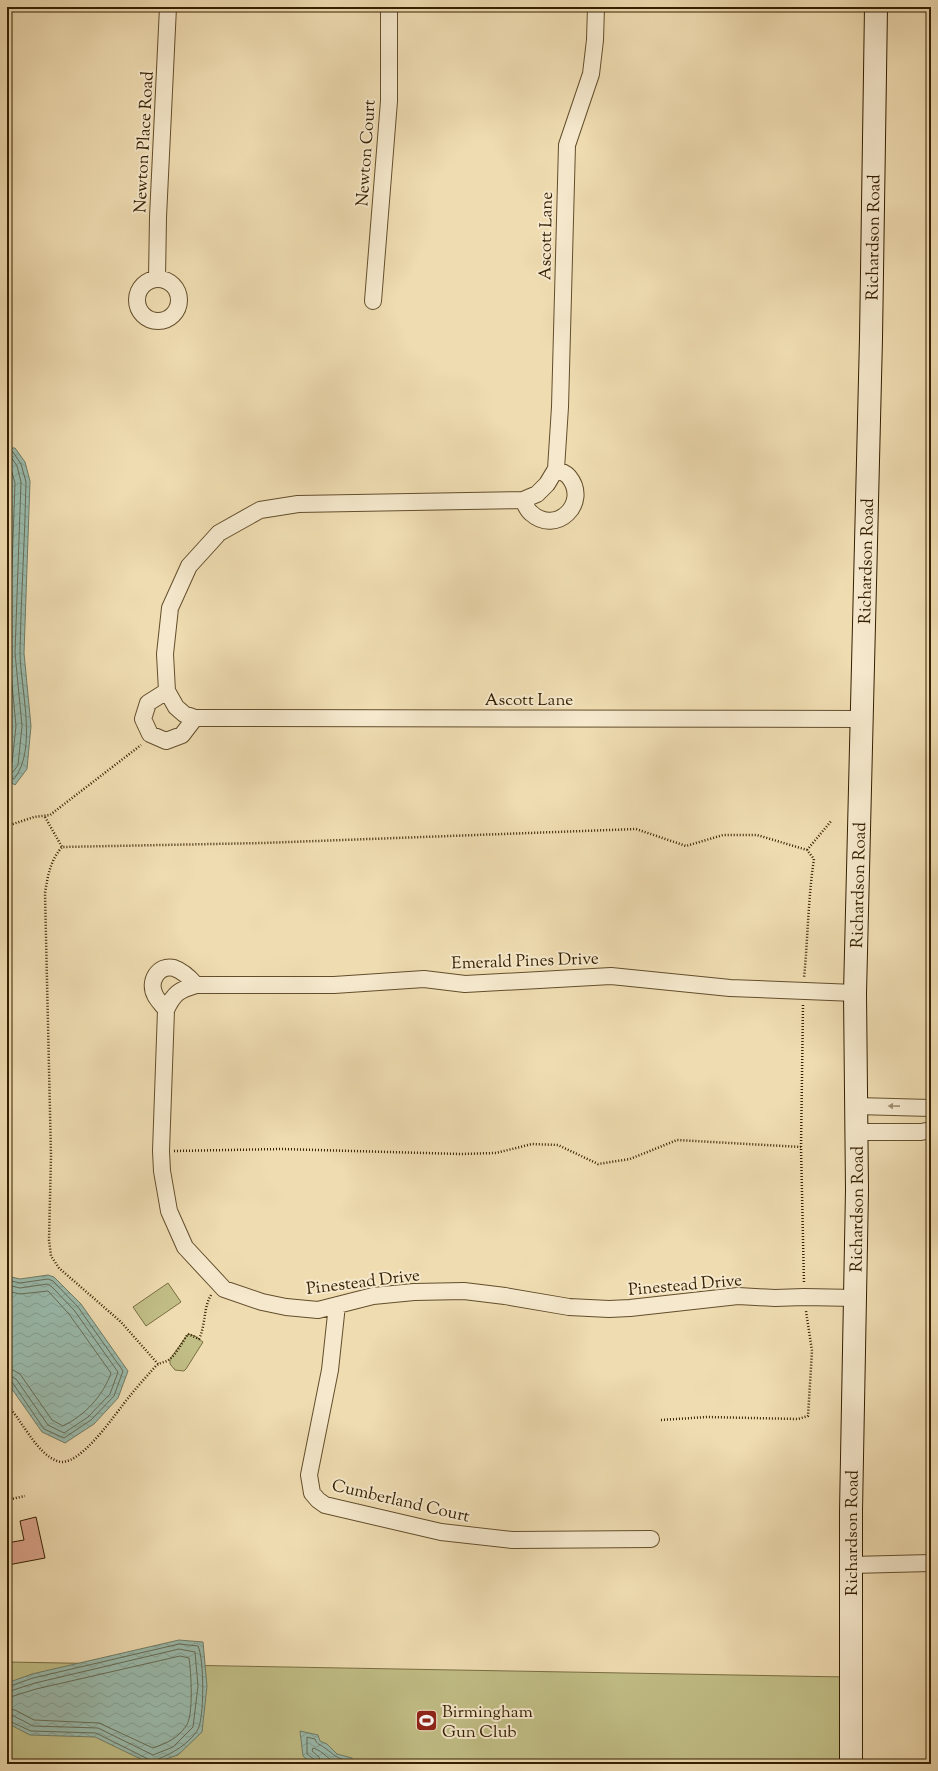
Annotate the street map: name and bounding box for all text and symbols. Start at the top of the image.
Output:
street label: Newton Place Road [129,70,161,214]
street label: Newton Court [351,99,383,207]
street label: Richardson Road [862,174,887,301]
street label: Ascott Lane [534,192,560,281]
street label: Richardson Road [854,498,881,625]
street label: Ascott Lane [485,689,573,713]
street label: Richardson Road [846,821,873,948]
street label: Emerald Pines Drive [451,947,599,977]
one-way arrow [887,1103,900,1109]
street label: Richardson Road [845,1145,871,1272]
street label: Pinestead Drive [305,1264,421,1302]
street label: Pinestead Drive [627,1269,743,1303]
street label: Richardson Road [841,1469,866,1596]
street label: Cumberland Court [329,1474,472,1530]
place label: Birmingham Gun Club [442,1701,533,1745]
sports icon: Birmingham Gun Club [414,1708,440,1734]

